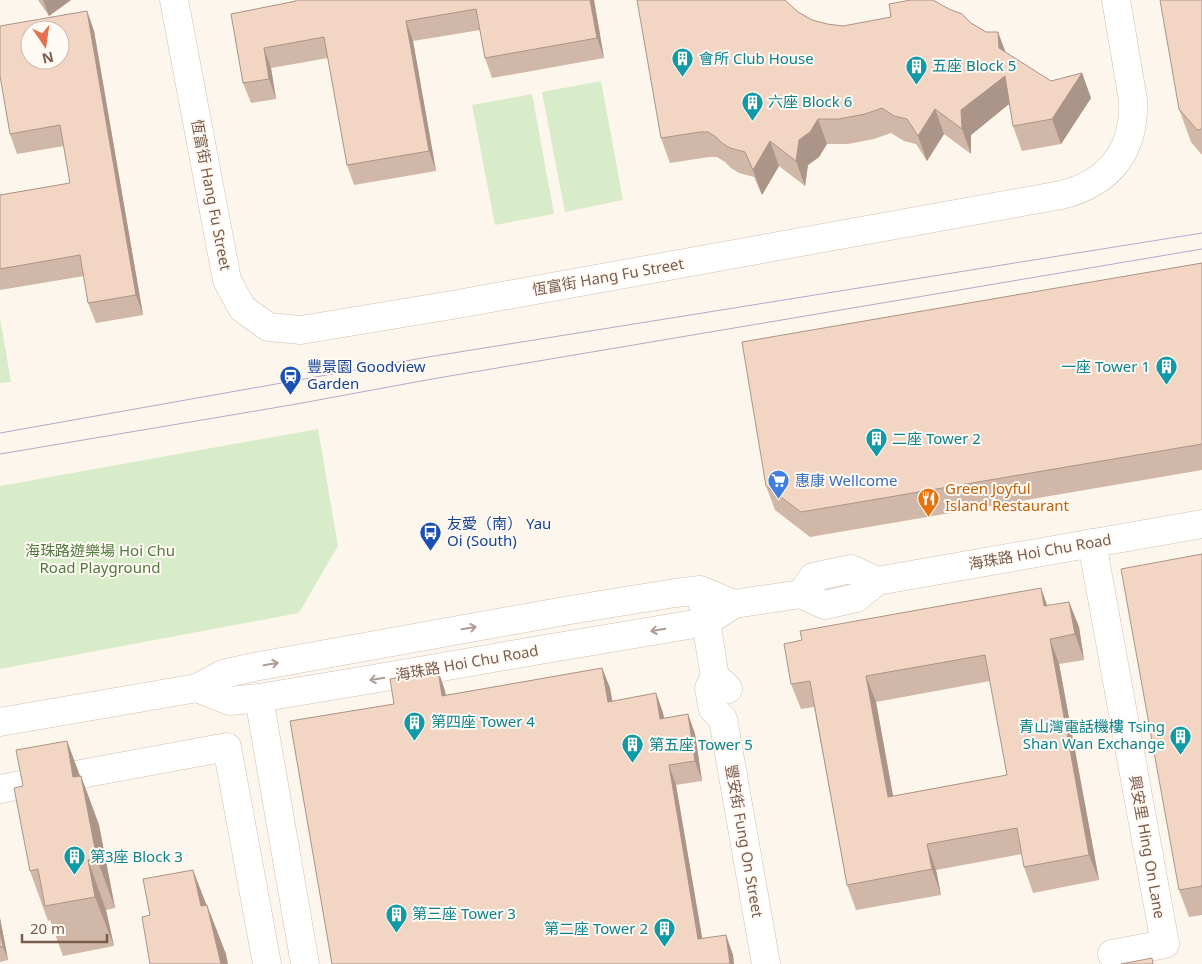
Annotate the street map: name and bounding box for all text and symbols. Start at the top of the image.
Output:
north arrow [20,20,70,70]
building icon: 會所 Club House [671,47,695,78]
text: N [40,48,56,69]
place label: 會所 Club House [699,48,814,68]
building icon: 五座 Block 5 [904,54,928,85]
place label: 五座 Block 5 [932,55,1016,75]
building icon: 六座 Block 6 [740,90,764,121]
place label: 六座 Block 6 [768,91,852,111]
street label: 恆富街 Hang Fu Street [188,117,237,273]
street label: 恆富街 Hang Fu Street [530,253,686,299]
building icon: 一座 Tower 1 [1154,355,1178,386]
place label: 豐景園 Goodview Garden [307,356,426,393]
place label: 一座 Tower 1 [1061,356,1150,376]
station icon: 豐景園 Goodview Garden [279,364,303,395]
building icon: 二座 Tower 2 [864,427,888,458]
place label: 二座 Tower 2 [892,428,981,448]
supermarket icon: 惠康 Wellcome [767,469,791,500]
place label: 惠康 Wellcome [795,470,898,490]
place label: Green Joyful Island Restaurant [945,478,1070,515]
restaurant icon: Green Joyful Island Restaurant [917,486,941,517]
place label: 友愛（南） Yau Oi (South) [447,513,551,550]
bus stop icon: 友愛（南） Yau Oi (South) [419,521,443,552]
street label: 海珠路 Hoi Chu Road [967,529,1113,573]
park label: 海珠路遊樂場 Hoi Chu Road Playground [25,540,175,577]
one-way arrow [461,623,477,633]
one-way arrow [650,625,666,635]
street label: 海珠路 Hoi Chu Road [394,640,540,684]
one-way arrow [262,658,278,668]
one-way arrow [369,674,385,684]
building icon: 第四座 Tower 4 [403,710,427,741]
place label: 第四座 Tower 4 [431,711,535,731]
place label: 青山灣電話機樓 Tsing Shan Wan Exchange [1019,716,1165,753]
building icon: 青山灣電話機樓 Tsing Shan Wan Exchange [1169,724,1193,755]
building icon: 第五座 Tower 5 [621,733,645,764]
place label: 第五座 Tower 5 [649,734,753,754]
street label: 豐安街 Fung On Street [722,763,768,920]
street label: 興安里 Hing On Lane [1126,774,1170,920]
building icon: 第3座 Block 3 [62,845,86,876]
place label: 第3座 Block 3 [90,846,183,866]
building icon: 第三座 Tower 3 [384,902,408,933]
place label: 第三座 Tower 3 [412,903,516,923]
scale bar [22,912,108,944]
building icon: 第二座 Tower 2 [652,917,676,948]
text: 20 m [30,918,65,938]
place label: 第二座 Tower 2 [544,918,648,938]

